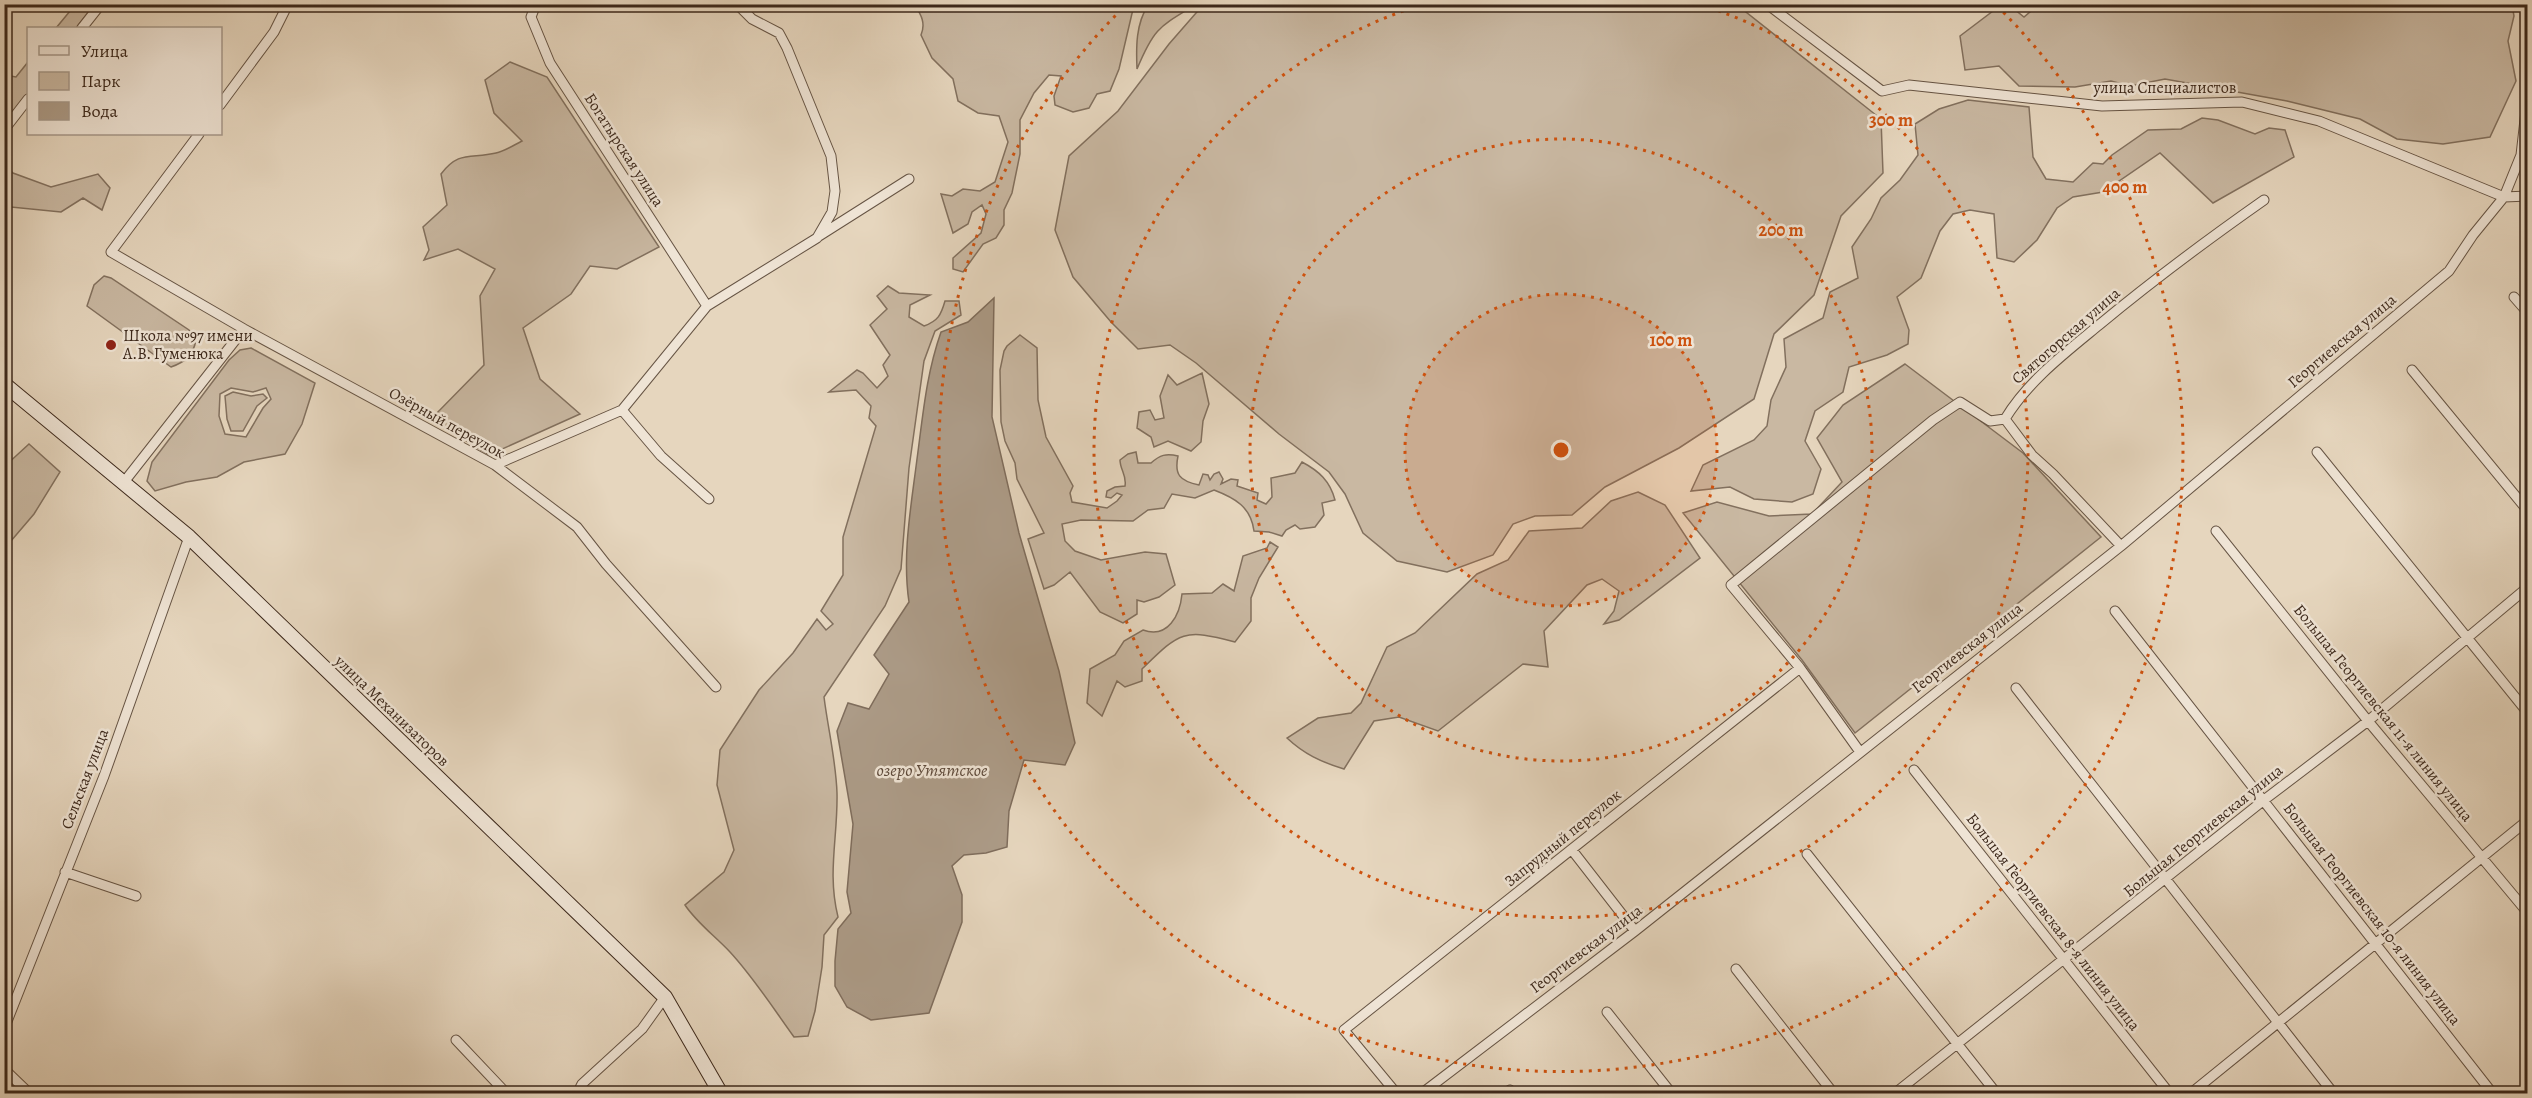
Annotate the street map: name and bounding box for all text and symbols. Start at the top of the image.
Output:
legend [27,27,222,135]
text: Улица [81,39,129,63]
text: Парк [81,69,121,93]
street label: улица Специалистов [2093,77,2236,99]
street label: Богатырская улица [579,89,669,212]
text: Вода [81,99,119,123]
text: 300 m [1869,108,1913,132]
text: 400 m [2103,175,2147,199]
text: 200 m [1758,218,1804,242]
street label: Святогорская улица [2007,282,2126,389]
street label: Георгиевская улица [2283,289,2401,393]
place label: Школа №97 имени А.В. Гуменюка [122,325,253,365]
text: 100 m [1650,328,1692,352]
marker: Школа №97 имени А.В. Гуменюка [104,338,118,352]
street label: Озёрный переулок [385,382,509,464]
centre of rings [1551,440,1571,460]
street label: Георгиевская улица [1907,597,2028,698]
street label: Большая Георгиевская 11-я линия улица [2288,600,2478,827]
street label: улица Механизаторов [329,650,454,771]
street label: Сельская улица [56,725,114,832]
water label: озеро Утятское [876,758,988,782]
street label: Большая Георгиевская улица [2119,759,2288,902]
street label: Запрудный переулок [1500,784,1626,892]
street label: Большая Георгиевская 10-я линия улица [2278,798,2466,1030]
street label: Большая Георгиевская 8-я линия улица [1961,809,2145,1036]
street label: Георгиевская улица [1525,899,1647,999]

